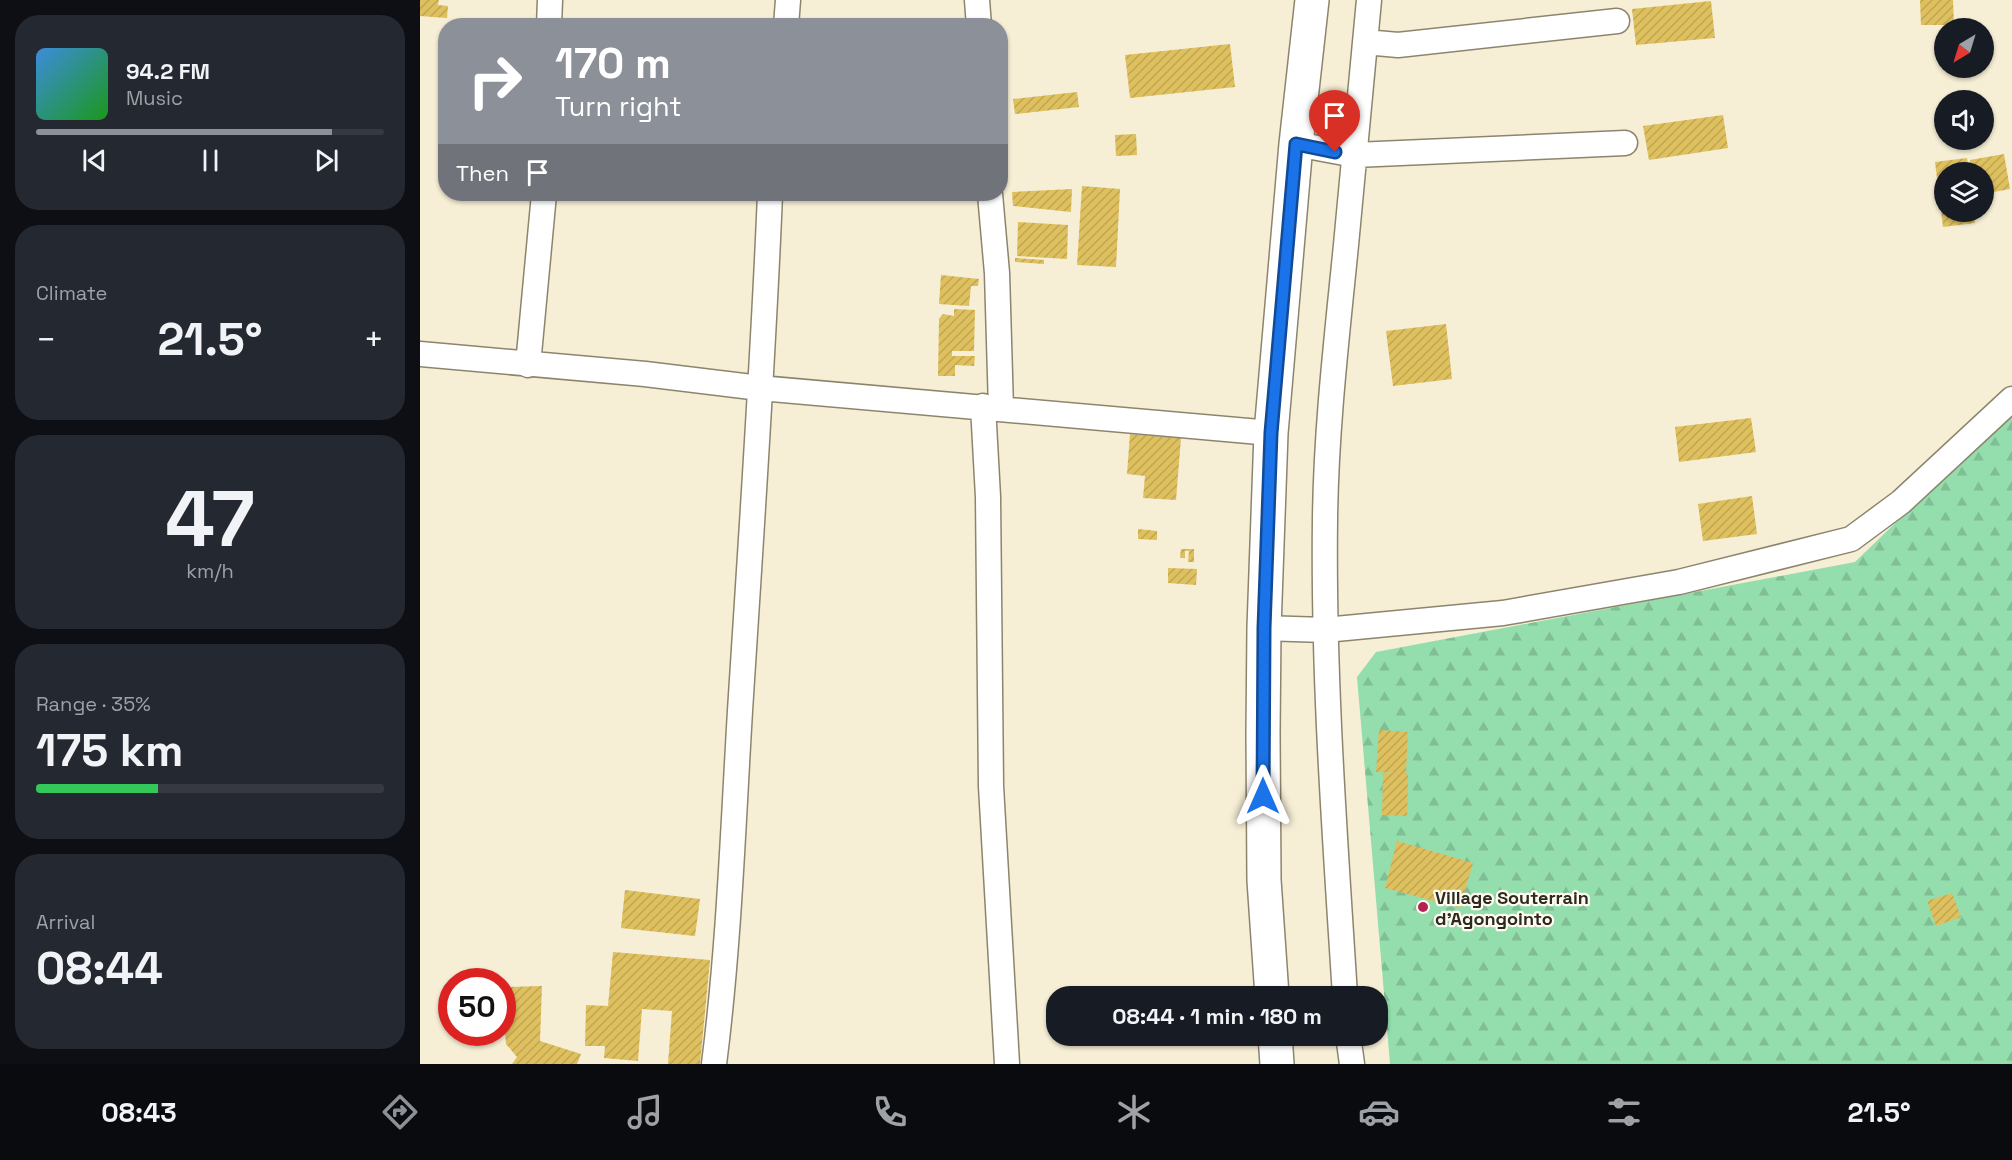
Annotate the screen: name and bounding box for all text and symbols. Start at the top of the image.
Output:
north arrow [1934,18,1994,78]
map controls [1934,18,1994,222]
text: 170 m [555,37,671,90]
icon: right [456,42,534,120]
text: 94.2 FM [126,57,210,85]
text: Music [126,85,183,111]
text: Turn right [555,89,682,124]
pin [1309,90,1360,152]
button: sound [1934,90,1994,150]
icon: arrive [1318,99,1351,132]
icon: previous [78,144,111,177]
icon: pause [194,144,227,177]
icon: next [310,144,343,177]
icon: arrive [521,156,554,189]
text: Then [456,159,509,187]
button: layers [1934,162,1994,222]
text: Climate [36,280,107,306]
text: 21.5° [157,311,263,368]
text: − [36,319,56,361]
text: + [364,319,384,361]
text: 47 [165,469,255,569]
text: km/h [186,558,234,584]
text: Range · 35% [36,691,151,717]
text: 175 km [36,722,184,779]
position arrow [1231,764,1295,828]
place label: Village Souterrain d'Agongointo [1435,886,1589,930]
marker: Village Souterrain d'Agongointo [1416,900,1430,914]
text: Arrival [36,909,95,935]
text: 08:44 [36,940,163,997]
speed limit sign: 50 [438,968,516,1046]
text: 08:44 · 1 min · 180 m [1112,1002,1322,1030]
icon: directions [379,1091,421,1133]
icon: music [624,1091,666,1133]
icon: phone [869,1091,911,1133]
icon: climate [1113,1091,1155,1133]
icon: car [1358,1091,1400,1133]
icon: filters [1603,1091,1645,1133]
text: 08:43 [101,1095,177,1130]
text: 21.5° [1848,1095,1911,1130]

